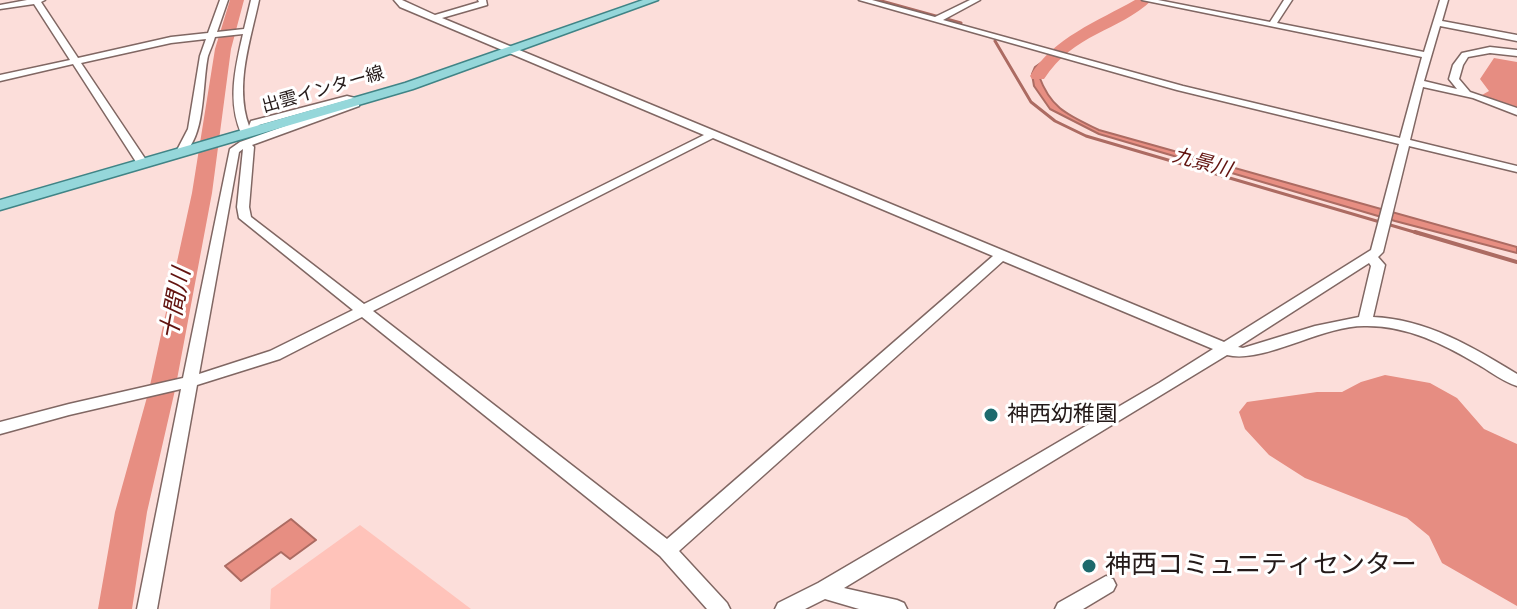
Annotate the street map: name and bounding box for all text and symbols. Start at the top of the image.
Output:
street label: 出雲インター線 [259,62,387,118]
water label: 九景川 [1170,144,1234,182]
water label: 十間川 [155,266,197,342]
place label: 神西幼稚園 [1007,402,1117,428]
marker: 神西幼稚園 [982,406,1000,424]
place label: 神西コミュニティセンター [1105,550,1417,582]
marker: 神西コミュニティセンター [1080,557,1098,575]

